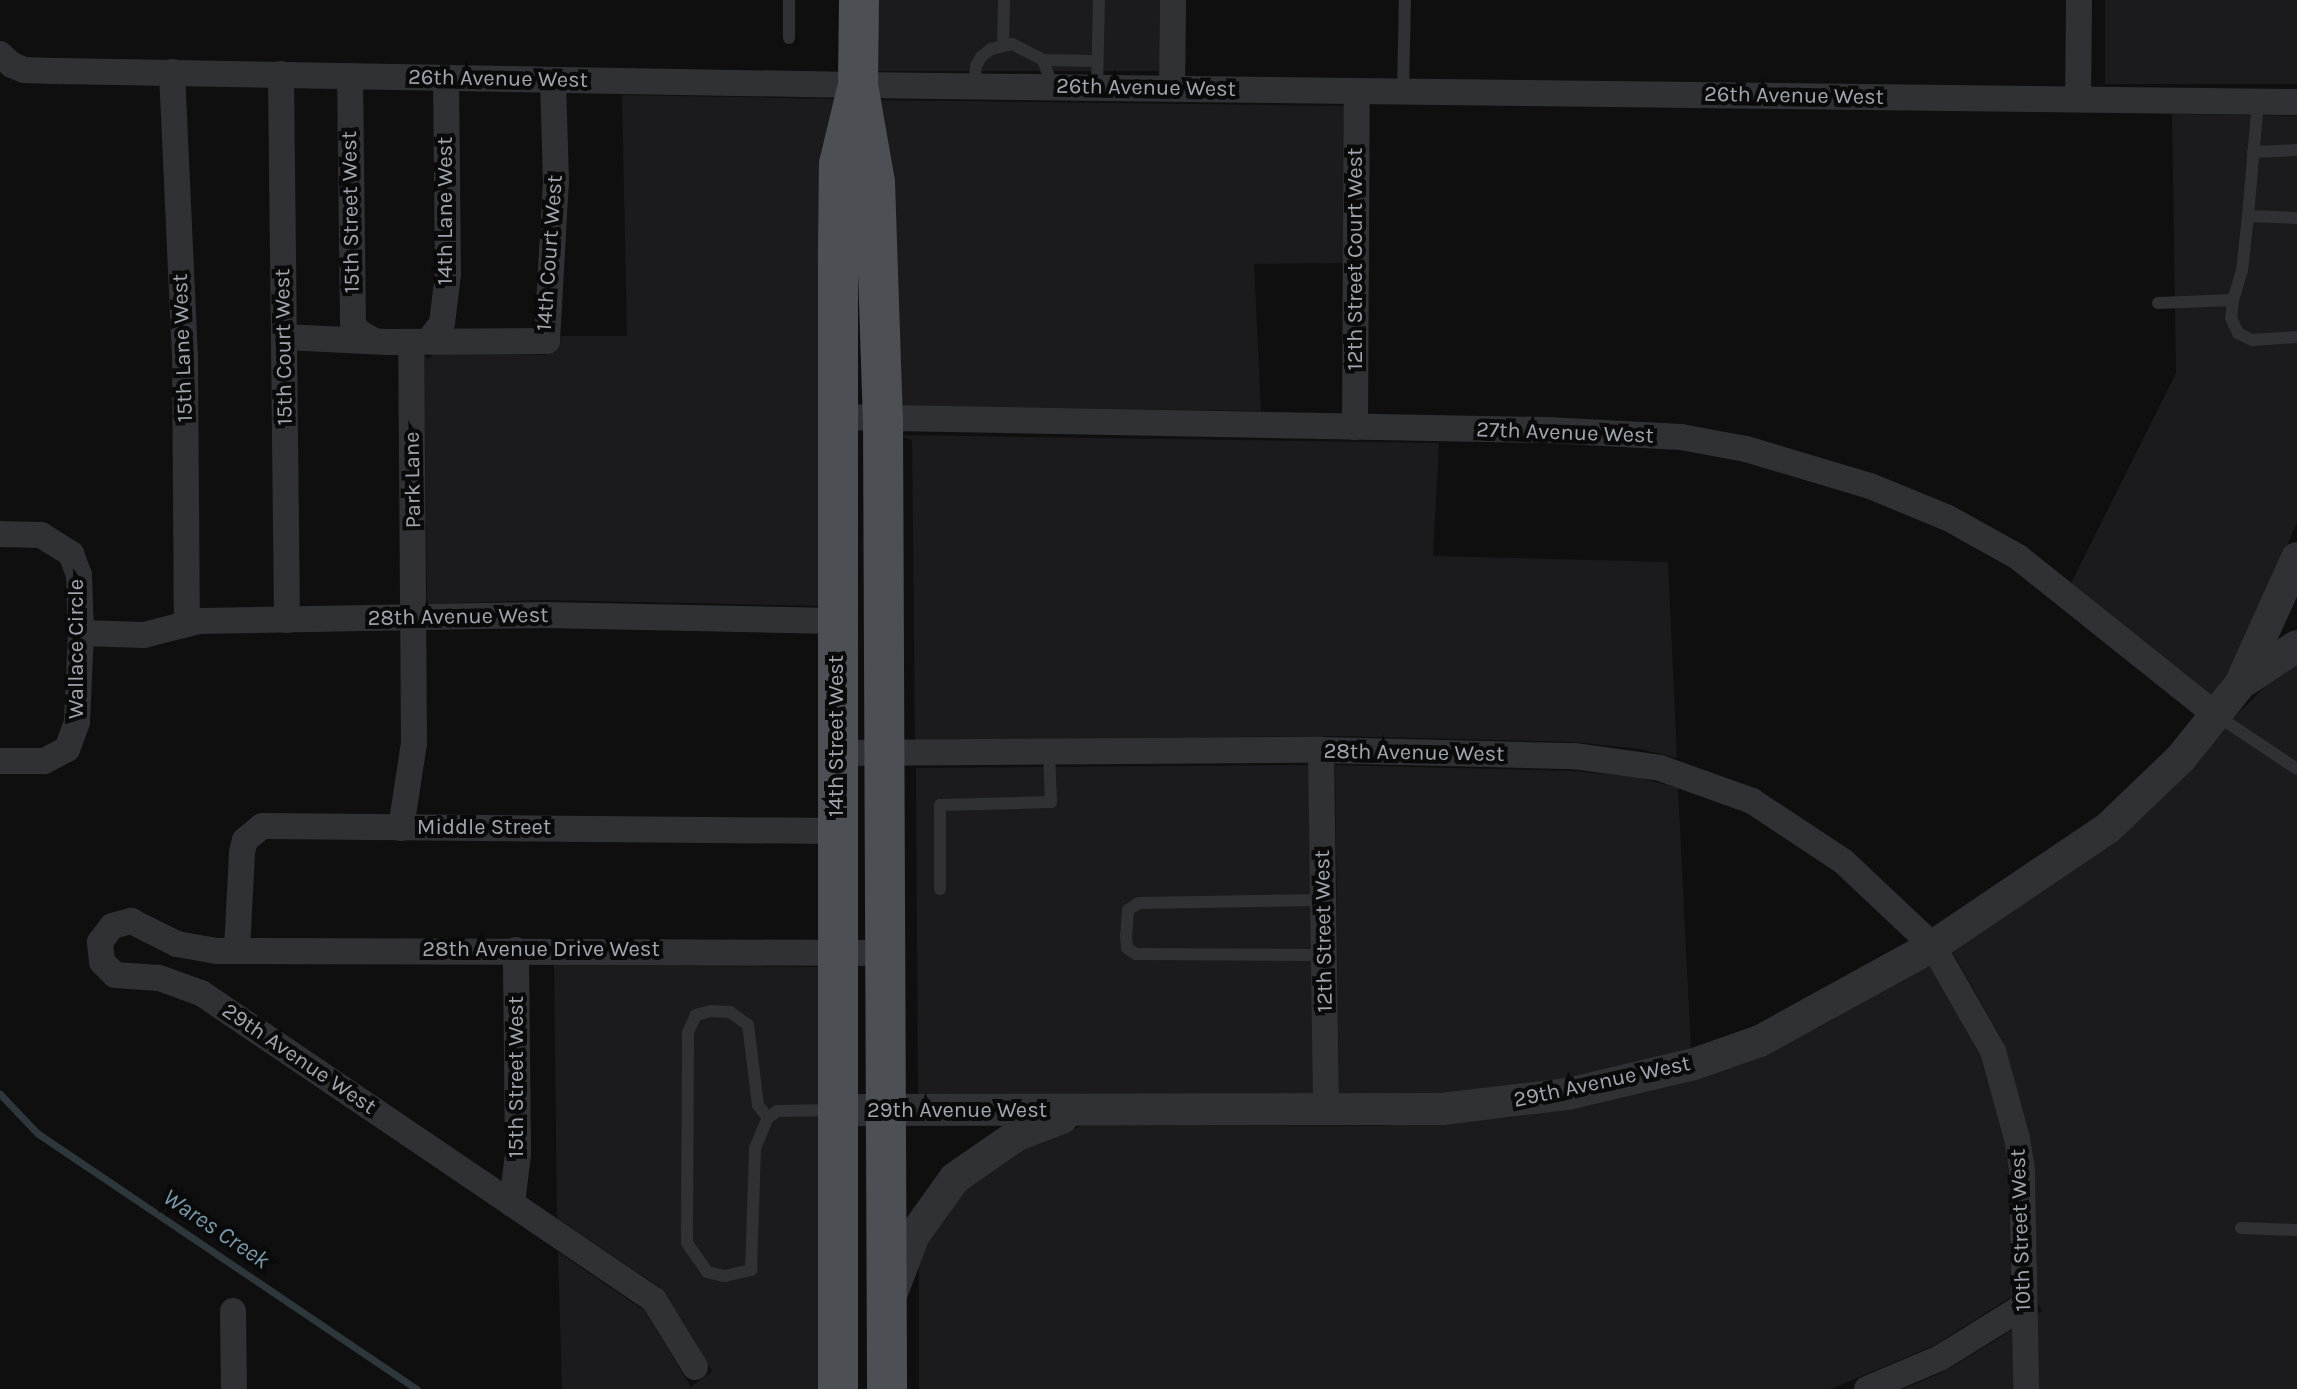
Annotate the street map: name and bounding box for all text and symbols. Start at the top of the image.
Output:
street label: 26th Avenue West [408,64,588,94]
street label: 26th Avenue West [1056,73,1236,103]
street label: 26th Avenue West [1704,81,1884,111]
street label: 15th Street West [336,131,366,293]
street label: 14th Lane West [433,137,459,285]
street label: 12th Street Court West [1343,148,1369,370]
street label: 14th Court West [531,174,569,332]
street label: 15th Court West [269,268,299,426]
street label: 15th Lane West [167,273,199,423]
street label: 27th Avenue West [1476,417,1654,449]
street label: Park Lane [399,431,427,529]
street label: Wallace Circle [64,579,90,719]
street label: 28th Avenue West [367,602,549,632]
street label: 14th Street West [824,655,850,817]
street label: 28th Avenue West [1323,738,1505,768]
street label: Middle Street [417,815,551,841]
street label: 12th Street West [1309,850,1339,1012]
street label: 28th Avenue Drive West [422,937,660,963]
street label: 15th Street West [504,996,530,1158]
street label: 29th Avenue West [217,998,381,1120]
street label: 29th Avenue West [1511,1050,1693,1114]
street label: 29th Avenue West [867,1098,1047,1124]
street label: 10th Street West [2005,1148,2037,1312]
water label: Wares Creek [157,1183,275,1275]

